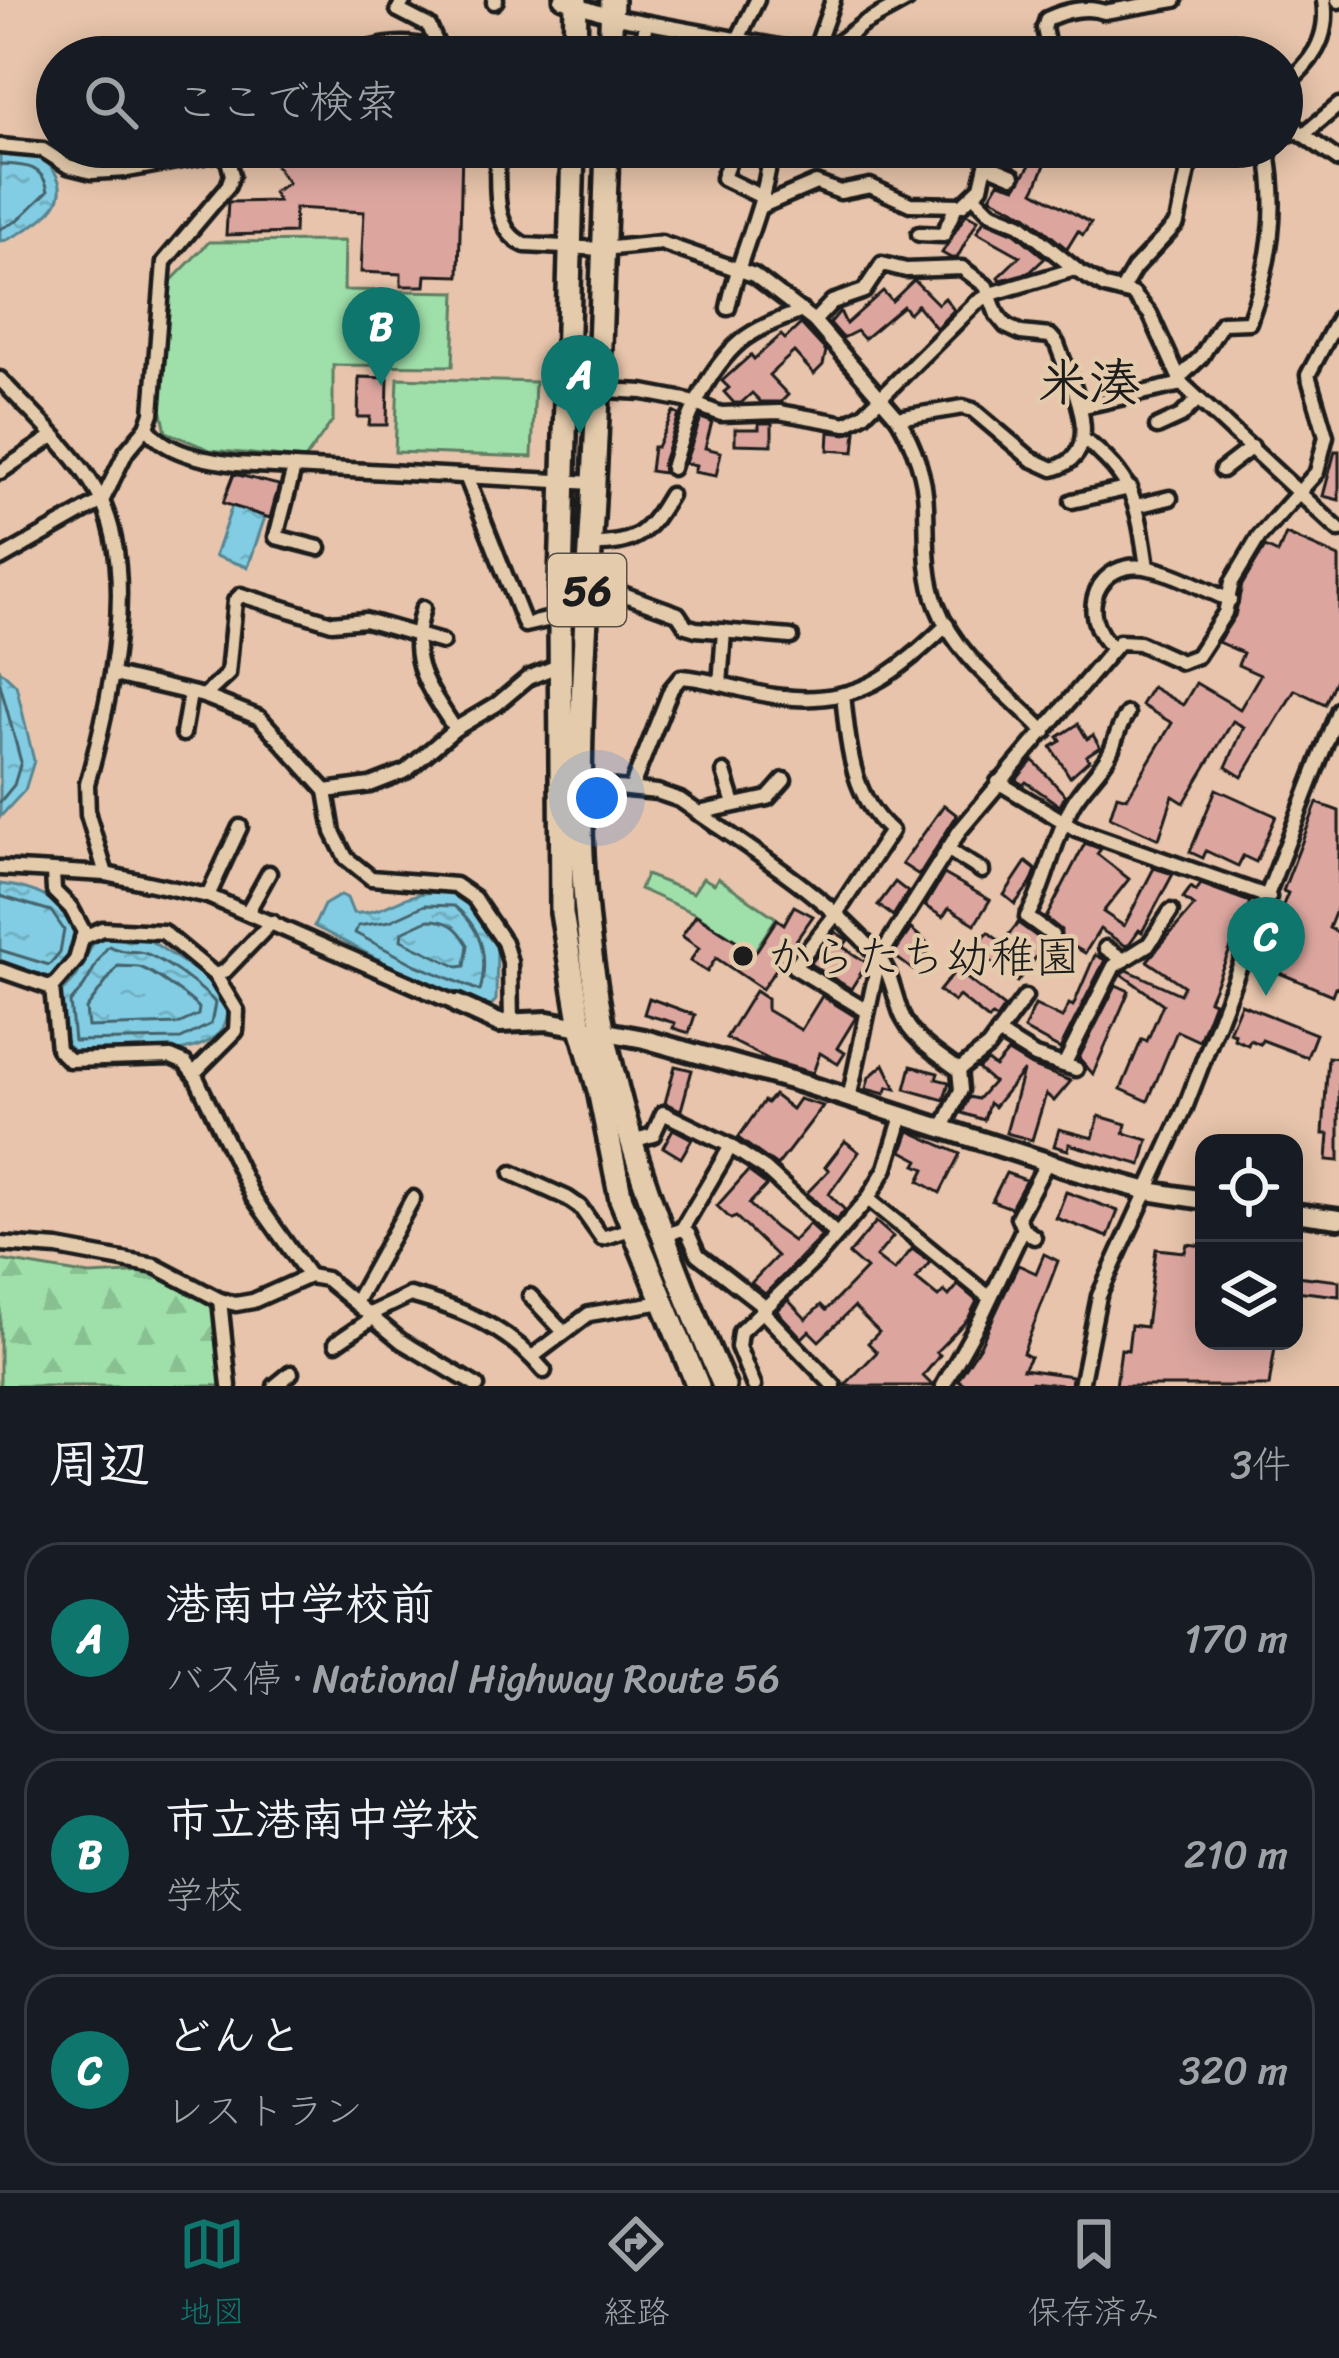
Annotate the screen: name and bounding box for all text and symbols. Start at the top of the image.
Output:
search box [36,36,1303,168]
text: ここで検索 [174,62,399,142]
icon: search [78,69,144,135]
pin: B [342,287,420,386]
pin: A [541,335,619,434]
district label: 米湊 [1038,338,1140,428]
road number: 56 [548,554,626,626]
your location [567,768,627,828]
pin: C [1227,897,1305,996]
place label: からたち幼稚園 [767,917,1080,997]
marker: からたち幼稚園 [730,943,756,969]
map controls [1195,1134,1303,1350]
button: locate [1195,1134,1303,1242]
button: layers [1195,1242,1303,1350]
text: 周辺 [48,1419,150,1509]
text: 3件 [1231,1430,1291,1499]
text: 港南中学校前 [165,1564,435,1644]
text: A [77,1604,103,1673]
text: 170 m [1184,1604,1288,1673]
text: バス停 · National Highway Route 56 [165,1644,780,1713]
text: 市立港南中学校 [165,1780,480,1860]
text: B [78,1820,102,1889]
text: 210 m [1184,1820,1288,1889]
text: 学校 [165,1860,243,1929]
text: どんと [165,1996,302,2076]
text: C [78,2036,102,2105]
text: 320 m [1179,2036,1288,2105]
text: レストラン [165,2076,363,2145]
tab: 地図 [179,2211,245,2341]
tab: 経路 [603,2211,669,2341]
tab: 保存済み [1028,2211,1160,2341]

